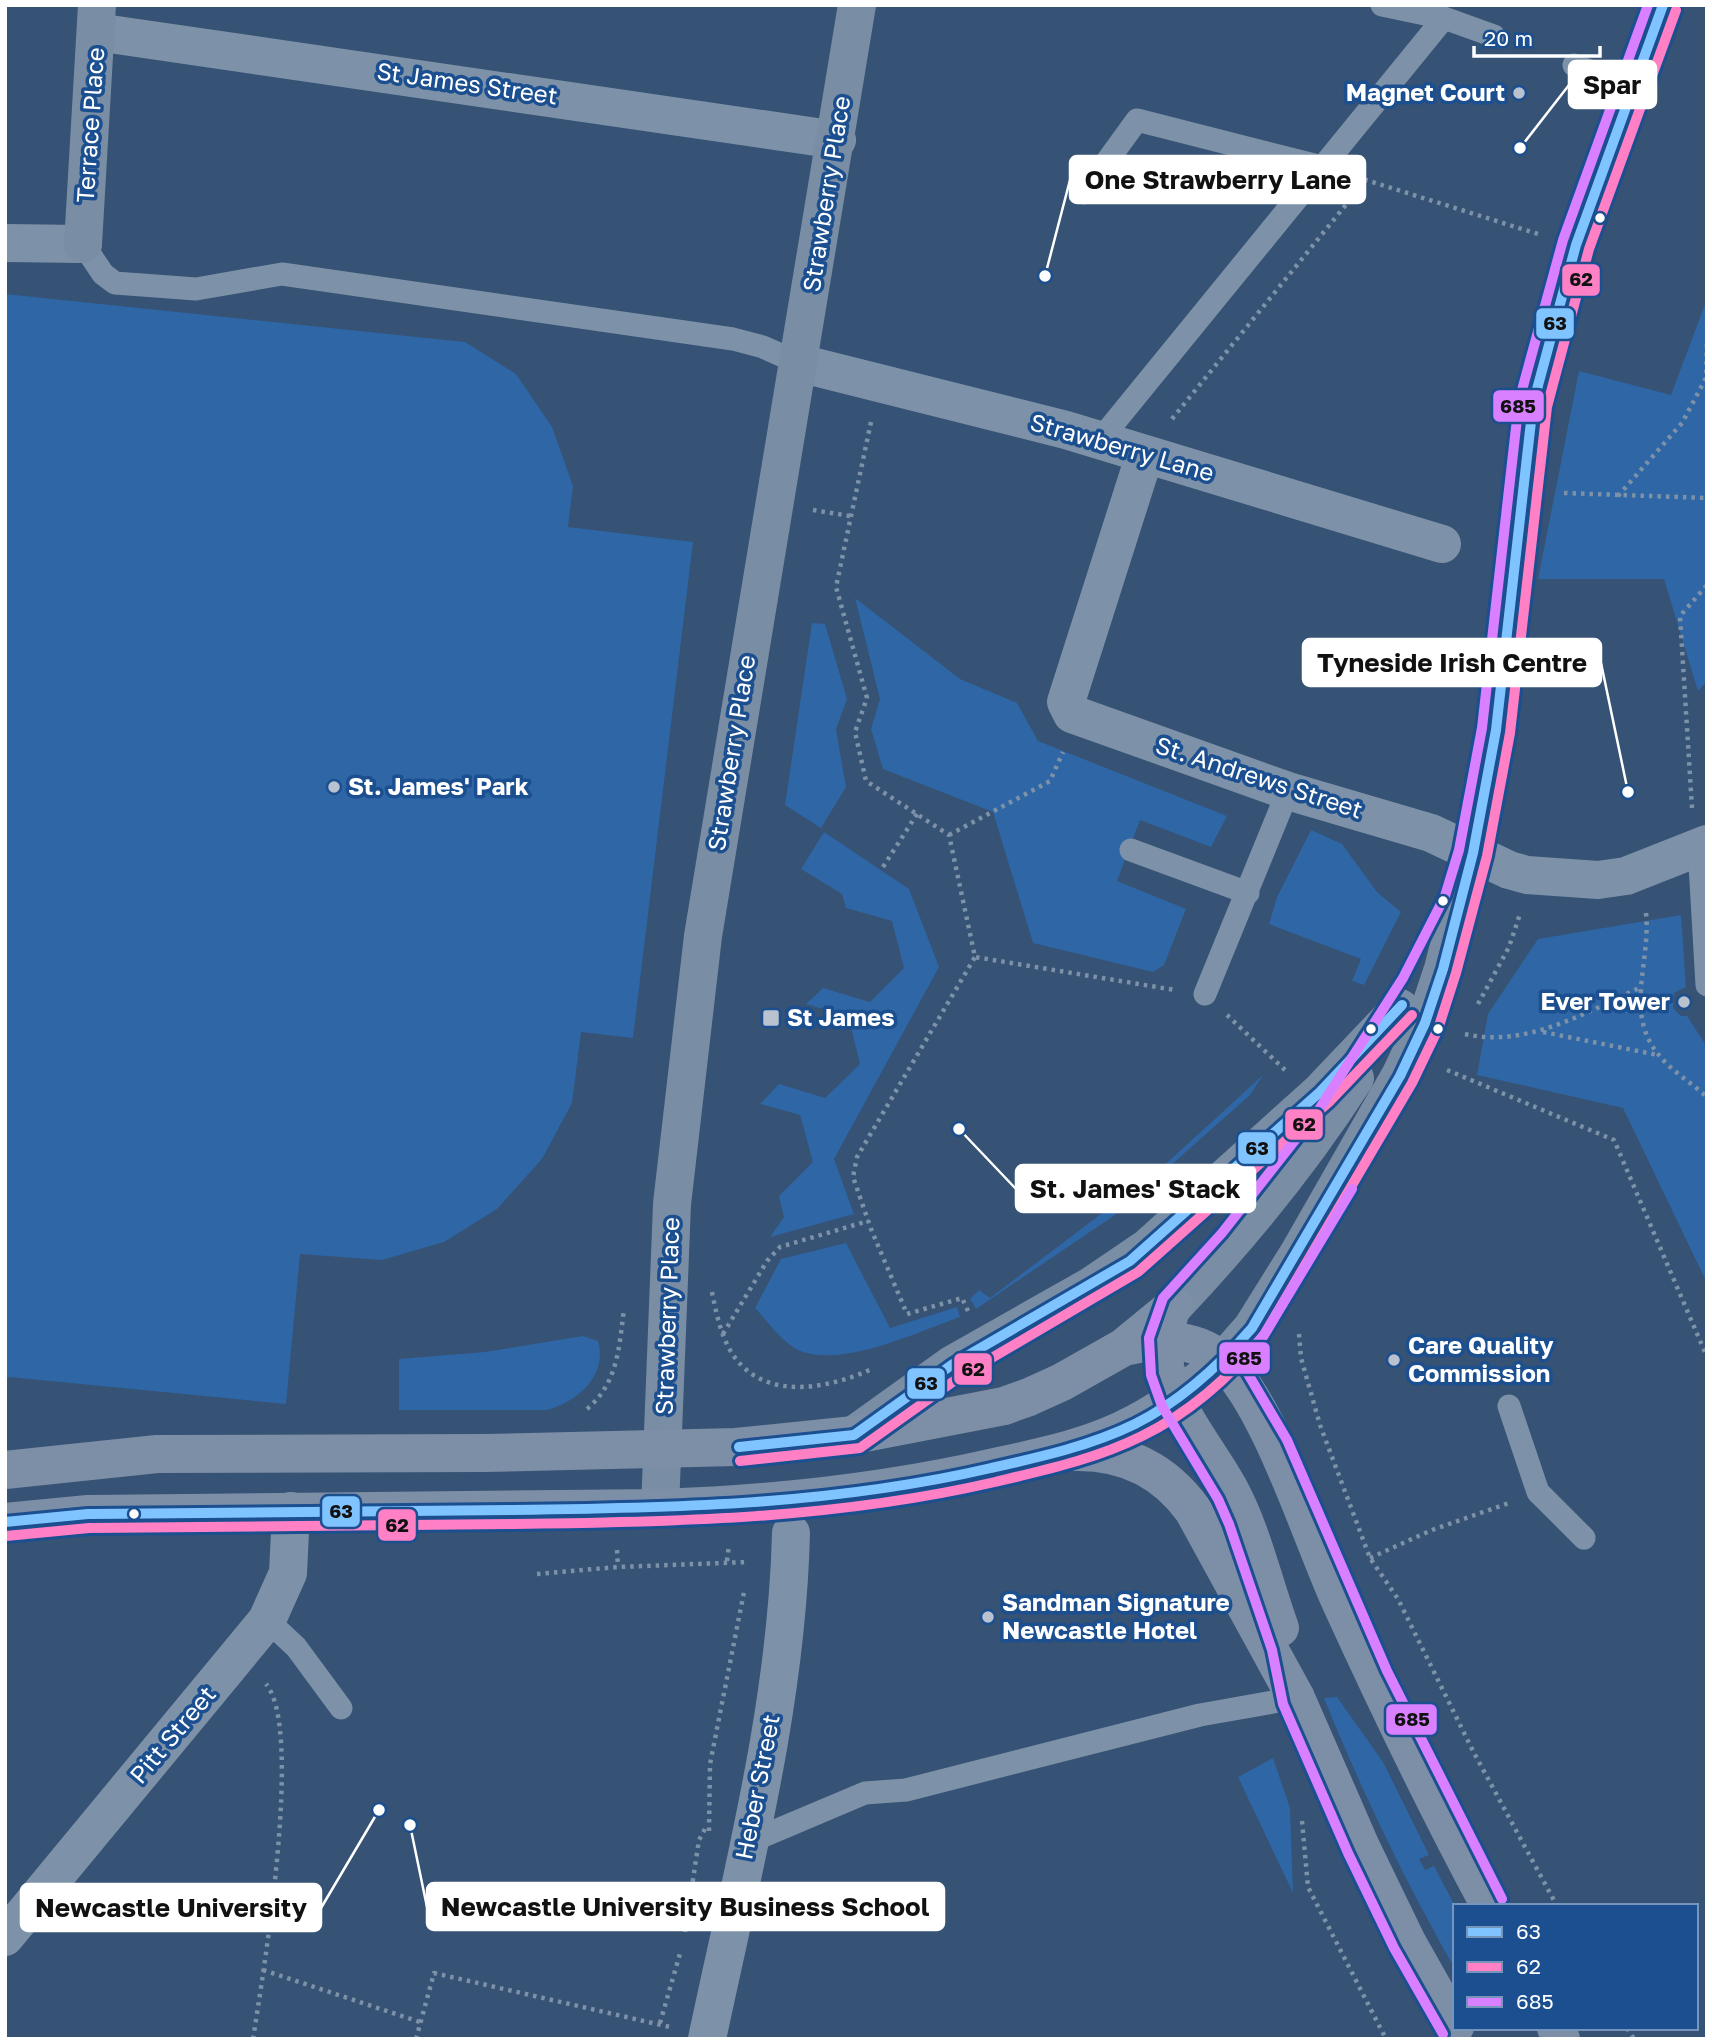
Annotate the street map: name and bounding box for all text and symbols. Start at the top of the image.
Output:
scale bar [1474,14,1600,58]
text: 20 m [1484,25,1533,51]
street label: Terrace Place [70,46,109,204]
street label: St James Street [375,55,559,110]
callout: Spar [1569,61,1656,108]
text: Spar [1583,69,1641,100]
place label: Magnet Court [1346,77,1505,106]
marker: Magnet Court [1511,85,1527,101]
street label: Strawberry Place [796,94,855,294]
callout: One Strawberry Lane [1070,156,1365,203]
text: One Strawberry Lane [1085,164,1351,195]
unlabelled marker [1593,211,1607,225]
line badge: 62 [1561,263,1601,297]
text: 62 [1569,267,1593,290]
line badge: 63 [1535,307,1575,340]
text: 63 [1543,311,1567,334]
line badge: 685 [1492,389,1545,423]
text: 685 [1500,394,1536,417]
street label: Strawberry Lane [1027,406,1218,487]
callout: Tyneside Irish Centre [1303,639,1601,686]
text: Tyneside Irish Centre [1317,647,1587,678]
street label: Strawberry Place [701,653,760,853]
street label: St. Andrews Street [1152,729,1367,824]
place label: St. James' Park [348,771,529,800]
marker: St. James' Park [326,779,342,795]
unlabelled marker [1436,894,1450,908]
place label: Ever Tower [1541,986,1670,1015]
marker: Ever Tower [1676,994,1692,1010]
place label: St James [787,1002,895,1031]
marker: St James [761,1008,781,1028]
unlabelled marker [1364,1022,1378,1036]
unlabelled marker [1431,1022,1445,1036]
line badge: 62 [1284,1108,1324,1141]
text: 62 [1292,1112,1316,1135]
line badge: 63 [1237,1131,1277,1165]
text: 63 [1245,1136,1269,1159]
callout: St. James' Stack [1016,1165,1255,1212]
text: St. James' Stack [1029,1173,1241,1204]
street label: Strawberry Place [649,1217,684,1415]
place label: Care Quality Commission [1408,1330,1554,1387]
line badge: 685 [1218,1341,1271,1375]
text: 685 [1226,1346,1262,1369]
line badge: 62 [953,1352,993,1386]
marker: Care Quality Commission [1386,1352,1402,1368]
text: 62 [961,1357,985,1380]
line badge: 63 [906,1367,946,1400]
text: 63 [914,1371,938,1394]
line badge: 63 [321,1495,361,1528]
text: 63 [329,1499,353,1522]
unlabelled marker [127,1507,141,1521]
line badge: 62 [377,1508,417,1542]
text: 62 [385,1513,409,1536]
place label: Sandman Signature Newcastle Hotel [1002,1587,1230,1644]
marker: Sandman Signature Newcastle Hotel [980,1609,996,1625]
street label: Pitt Street [123,1679,221,1789]
line badge: 685 [1385,1703,1438,1736]
text: 685 [1394,1707,1430,1730]
street label: Heber Street [728,1712,785,1862]
callout: Newcastle University Business School [427,1883,944,1930]
callout: Newcastle University [21,1884,321,1931]
text: Newcastle University Business School [441,1891,930,1922]
text: Newcastle University [35,1892,307,1923]
legend [1453,1904,1698,2030]
text: 63 [1516,1918,1541,1944]
text: 62 [1516,1953,1541,1979]
text: 685 [1516,1988,1554,2014]

